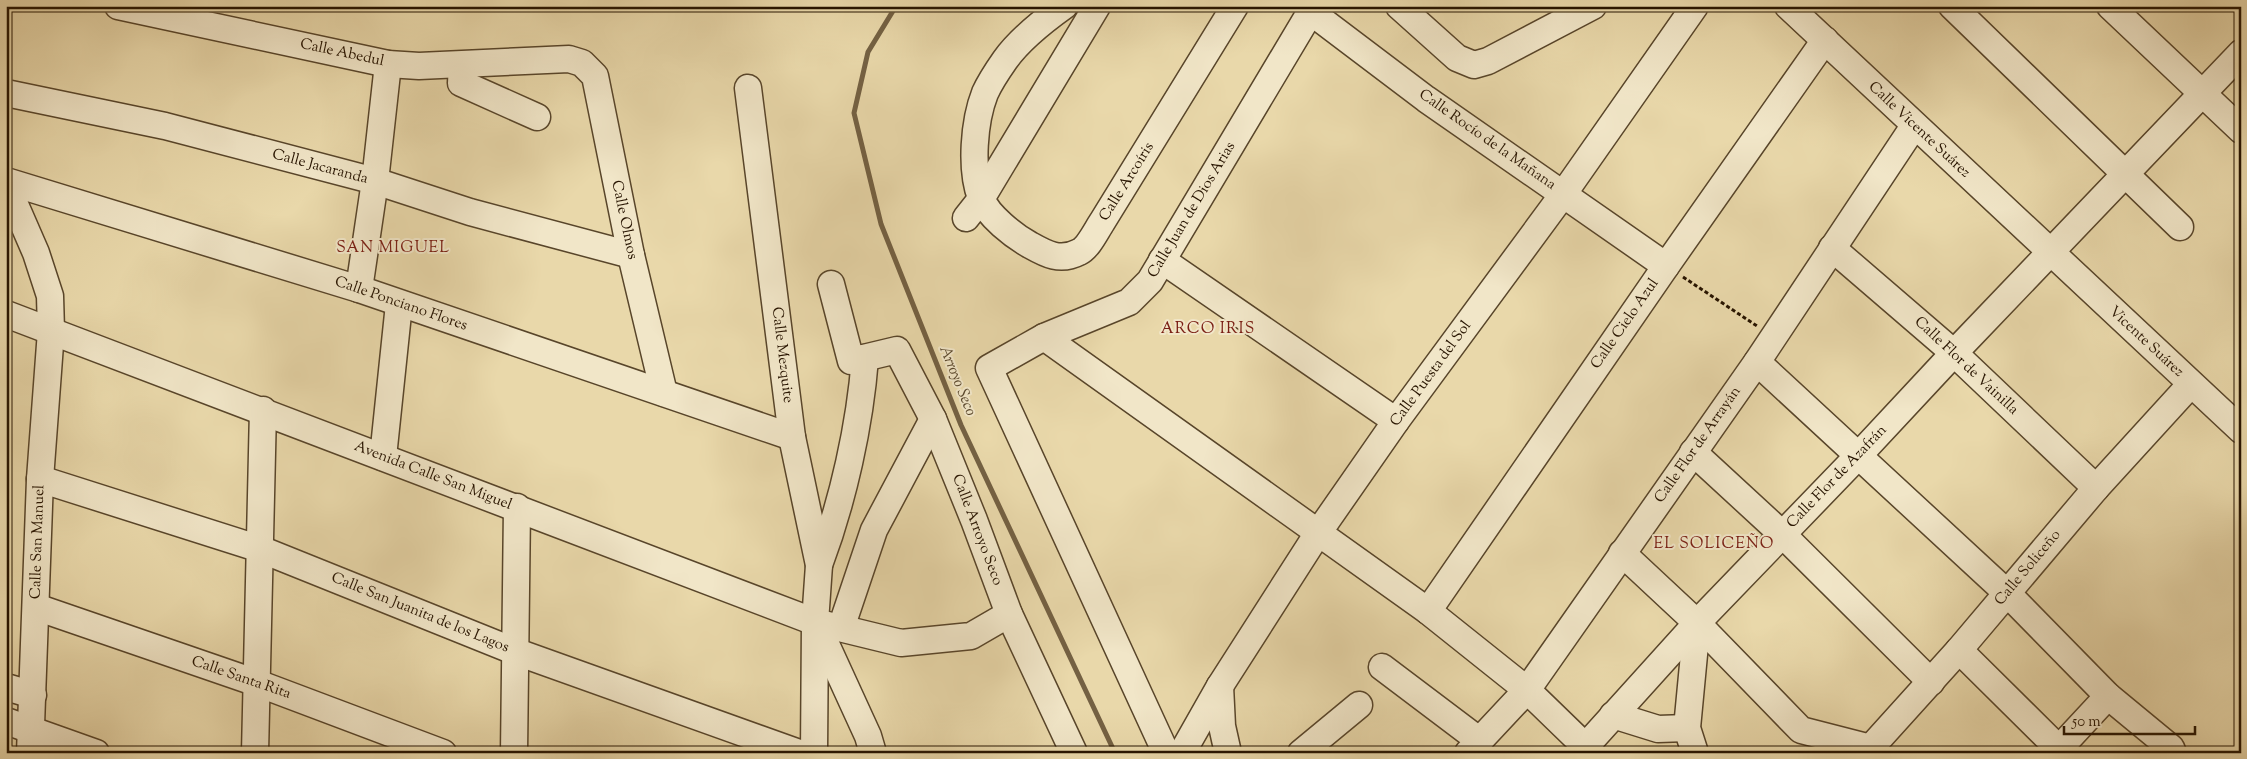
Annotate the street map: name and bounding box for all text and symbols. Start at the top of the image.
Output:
street label: Calle Abedul [298,34,386,72]
street label: Calle Vicente Suárez [1863,77,1975,183]
street label: Calle Rocío de la Mañana [1414,85,1560,195]
street label: Calle Arcoíris [1094,138,1160,226]
street label: Calle Juan de Dios Arias [1143,138,1241,282]
street label: Calle Jacaranda [270,144,370,190]
street label: Calle Olmos [605,178,643,262]
district label: SAN MIGUEL [336,237,450,260]
street label: Calle Ponciano Flores [332,271,470,337]
street label: Calle Cielo Azul [1586,274,1664,374]
street label: Vicente Suárez [2104,302,2188,383]
street label: Calle Mezquite [766,306,798,404]
street label: Calle Flor de Vainilla [1909,312,2023,420]
street label: Calle Puesta del Sol [1385,317,1477,431]
district label: ARCO IRIS [1161,318,1255,341]
water label: Arroyo Seco [932,342,982,420]
street label: Calle Flor de Arrayán [1650,382,1746,508]
street label: Calle Flor de Azafrán [1782,421,1892,533]
street label: Avenida Calle San Miguel [351,436,515,516]
street label: Calle Arroyo Seco [946,471,1008,589]
street label: Calle San Manuel [26,485,50,599]
street label: Calle Soliceño [1990,525,2066,611]
district label: EL SOLICEÑO [1654,533,1774,556]
street label: Calle San Juanita de los Lagos [328,568,512,658]
street label: Calle Santa Rita [188,651,294,705]
scale bar [2064,704,2196,736]
text: 50 m [2071,712,2101,733]

